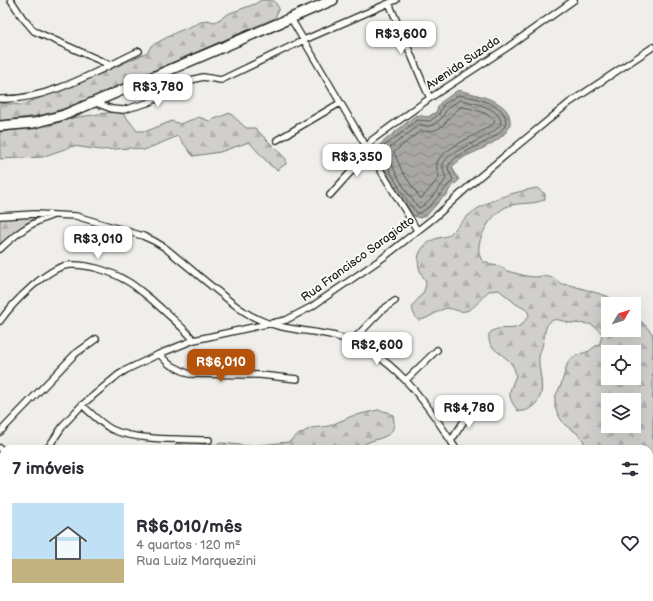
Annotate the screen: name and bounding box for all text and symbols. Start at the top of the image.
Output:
pin: R$3,600 [364,21,438,55]
text: R$3,600 [375,26,427,42]
street label: Avenida Suzada [423,33,503,93]
pin: R$3,780 [121,74,195,108]
text: R$3,780 [132,79,184,95]
pin: R$3,350 [320,144,394,178]
text: R$3,350 [331,149,383,165]
street label: Rua Francisco Saragiotto [298,213,418,305]
pin: R$3,010 [61,226,135,260]
text: R$3,010 [73,231,123,247]
north arrow [601,297,641,337]
map controls [601,297,641,433]
pin: R$2,600 [340,332,414,366]
text: R$2,600 [351,337,403,353]
button: locate [601,345,641,385]
pin: R$6,010 [184,349,258,383]
text: R$6,010 [196,354,246,370]
button: layers [601,393,641,433]
pin: R$4,780 [432,395,506,429]
text: R$4,780 [443,400,495,416]
icon: filters [619,458,641,480]
text: 7 imóveis [12,459,84,479]
text: R$6,010/mês [136,517,242,537]
icon: home [44,519,92,567]
icon: heart [619,532,641,554]
text: 4 quartos · 120 m² [136,537,241,553]
text: Rua Luiz Marquezini [136,553,256,569]

